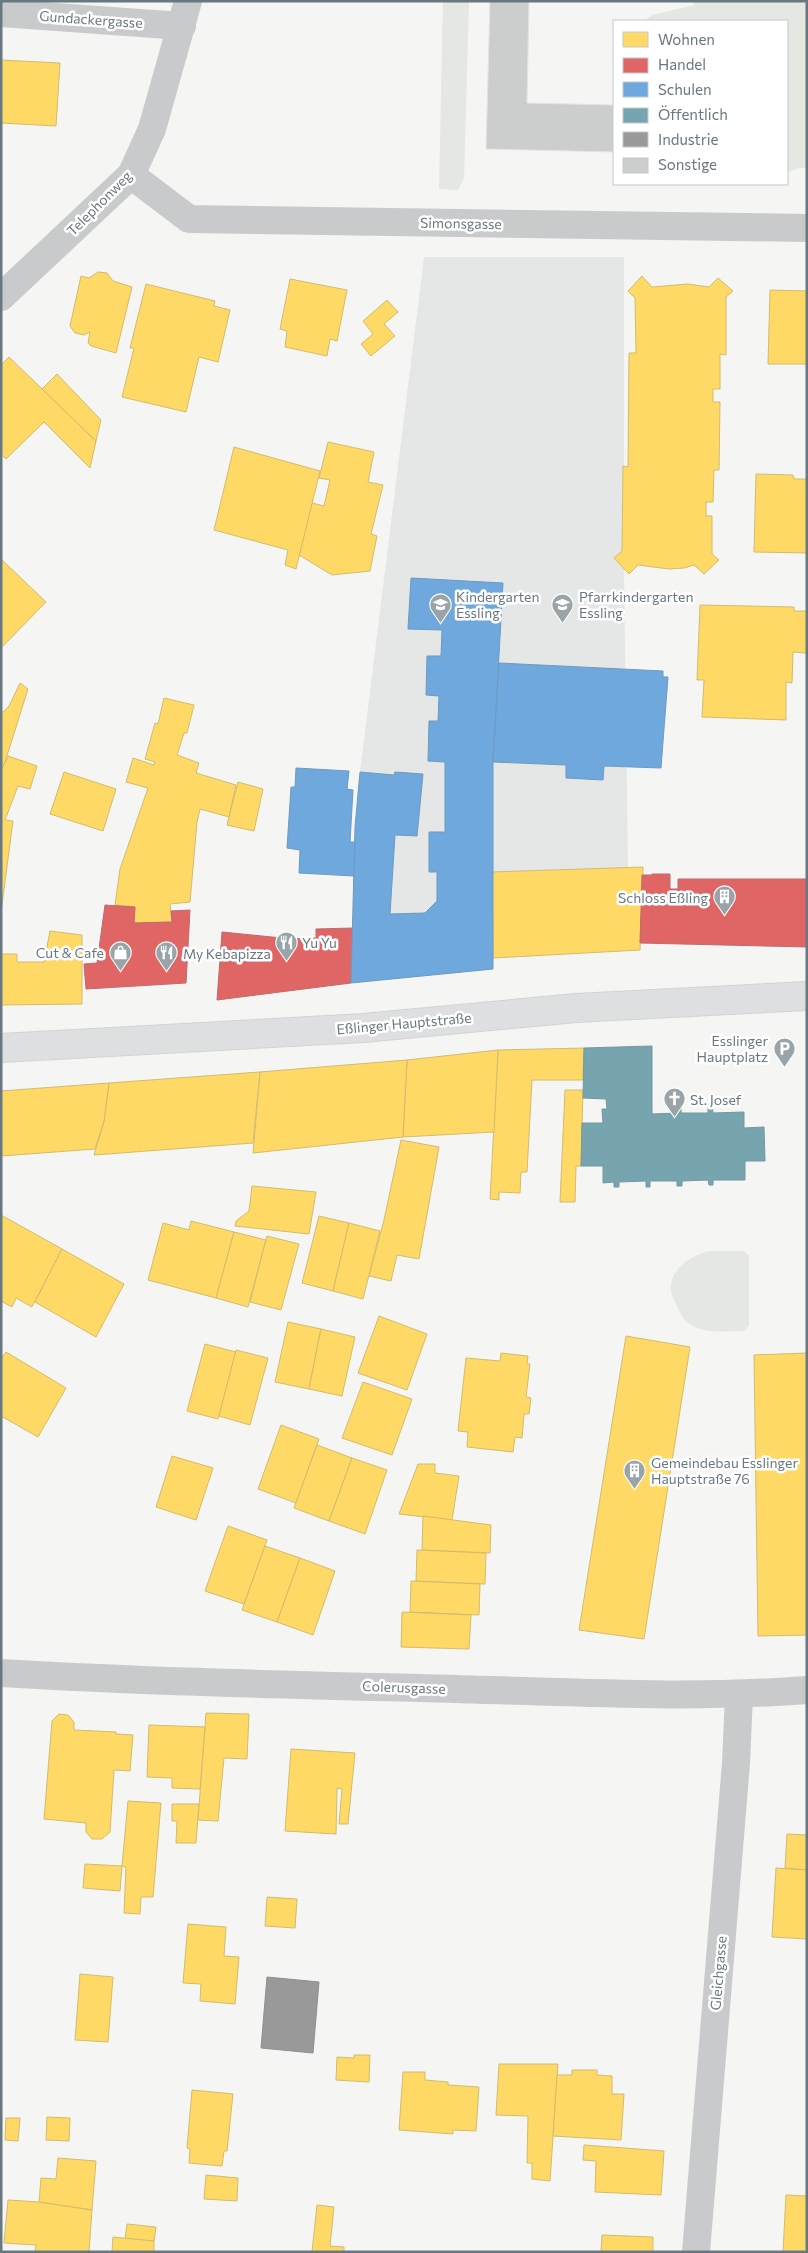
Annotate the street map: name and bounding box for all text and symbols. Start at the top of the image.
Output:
street label: Gundackergasse [39,7,143,31]
legend [613,20,788,185]
text: Wohnen [658,30,715,48]
text: Handel [658,55,706,73]
text: Schulen [658,80,712,98]
text: Öffentlich [658,105,728,123]
text: Industrie [658,130,719,148]
text: Sonstige [658,155,717,173]
street label: Telephonweg [63,167,135,239]
street label: Simonsgasse [420,214,502,232]
place label: Kindergarten Essling [456,588,540,621]
place label: Pfarrkindergarten Essling [579,588,693,621]
school or university icon: Kindergarten Essling [428,592,452,623]
school or university icon: Pfarrkindergarten Essling [551,592,575,623]
building icon: Schloss Eßling [712,885,736,916]
place label: Schloss Eßling [618,889,708,906]
restaurant icon: Yu Yu [274,930,298,961]
place label: Yu Yu [302,934,337,951]
shop icon: Cut & Cafe [108,940,132,971]
restaurant icon: My Kebapizza [155,941,179,972]
place label: Cut & Cafe [36,944,104,961]
place label: My Kebapizza [183,945,271,962]
street label: Eßlinger Hauptstraße [336,1009,472,1037]
place label: Esslinger Hauptplatz [697,1032,768,1065]
parking icon: Esslinger Hauptplatz [772,1036,796,1067]
church icon: St. Josef [662,1087,686,1118]
place label: St. Josef [690,1091,742,1108]
place label: Gemeindebau Esslinger Hauptstraße 76 [651,1454,798,1487]
building icon: Gemeindebau Esslinger Hauptstraße 76 [623,1458,647,1489]
street label: Colerusgasse [362,1677,446,1697]
street label: Gleichgasse [706,1935,730,2011]

